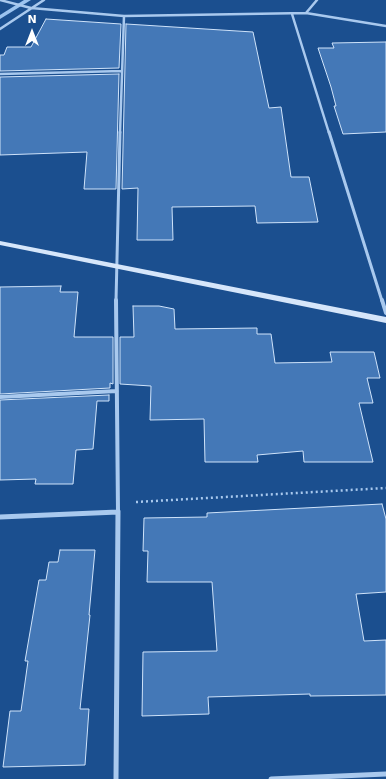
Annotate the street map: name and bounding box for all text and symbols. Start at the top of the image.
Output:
north arrow [12,12,52,52]
text: N [27,13,37,26]

